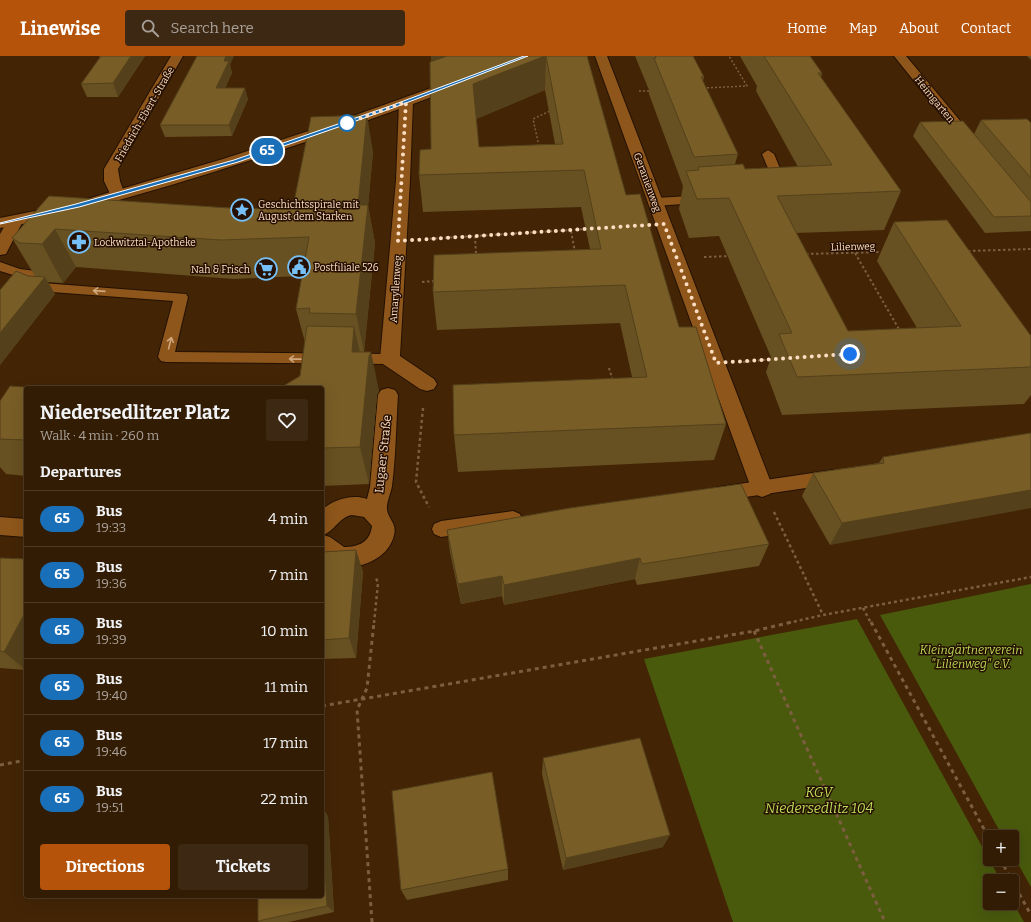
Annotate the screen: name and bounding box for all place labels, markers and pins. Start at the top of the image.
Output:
unlabelled marker [338,114,356,132]
place icon: Geschichtsspirale mit August dem Starken [229,197,255,223]
place label: Geschichtsspirale mit August dem Starken [258,199,359,223]
pharmacy icon: Lockwitztal-Apotheke [66,229,92,255]
place label: Lockwitztal-Apotheke [94,237,196,249]
public building icon: Postfiliale 526 [286,254,312,280]
supermarket icon: Nah & Frisch [253,256,279,282]
place label: Postfiliale 526 [314,262,379,274]
place label: Nah & Frisch [191,264,251,276]

